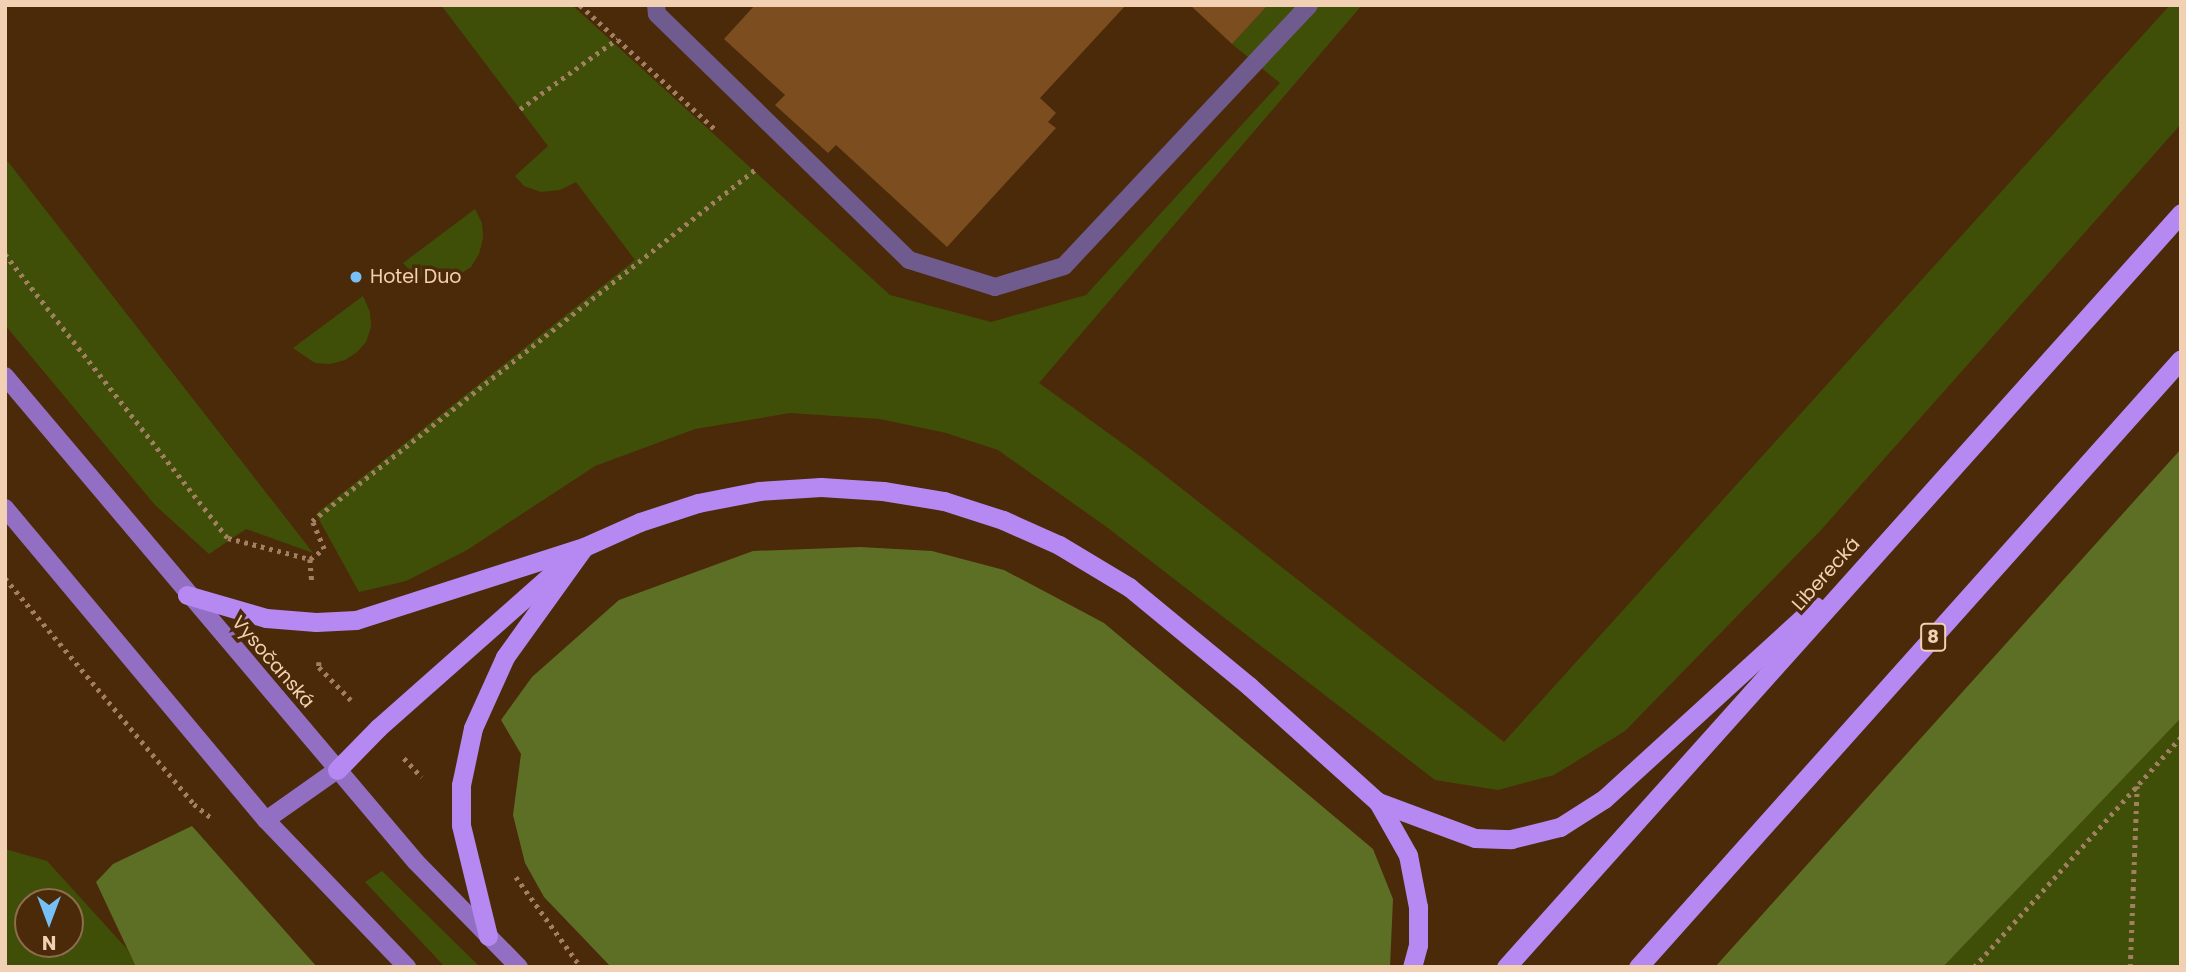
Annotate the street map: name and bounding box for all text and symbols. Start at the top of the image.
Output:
place label: Hotel Duo [370,266,462,288]
marker: Hotel Duo [348,269,364,285]
street label: Liberecká [1787,533,1865,615]
street label: Vysočanská [227,611,319,713]
road number: 8 [1919,622,1947,652]
north arrow [14,888,84,958]
text: N [42,929,56,956]

